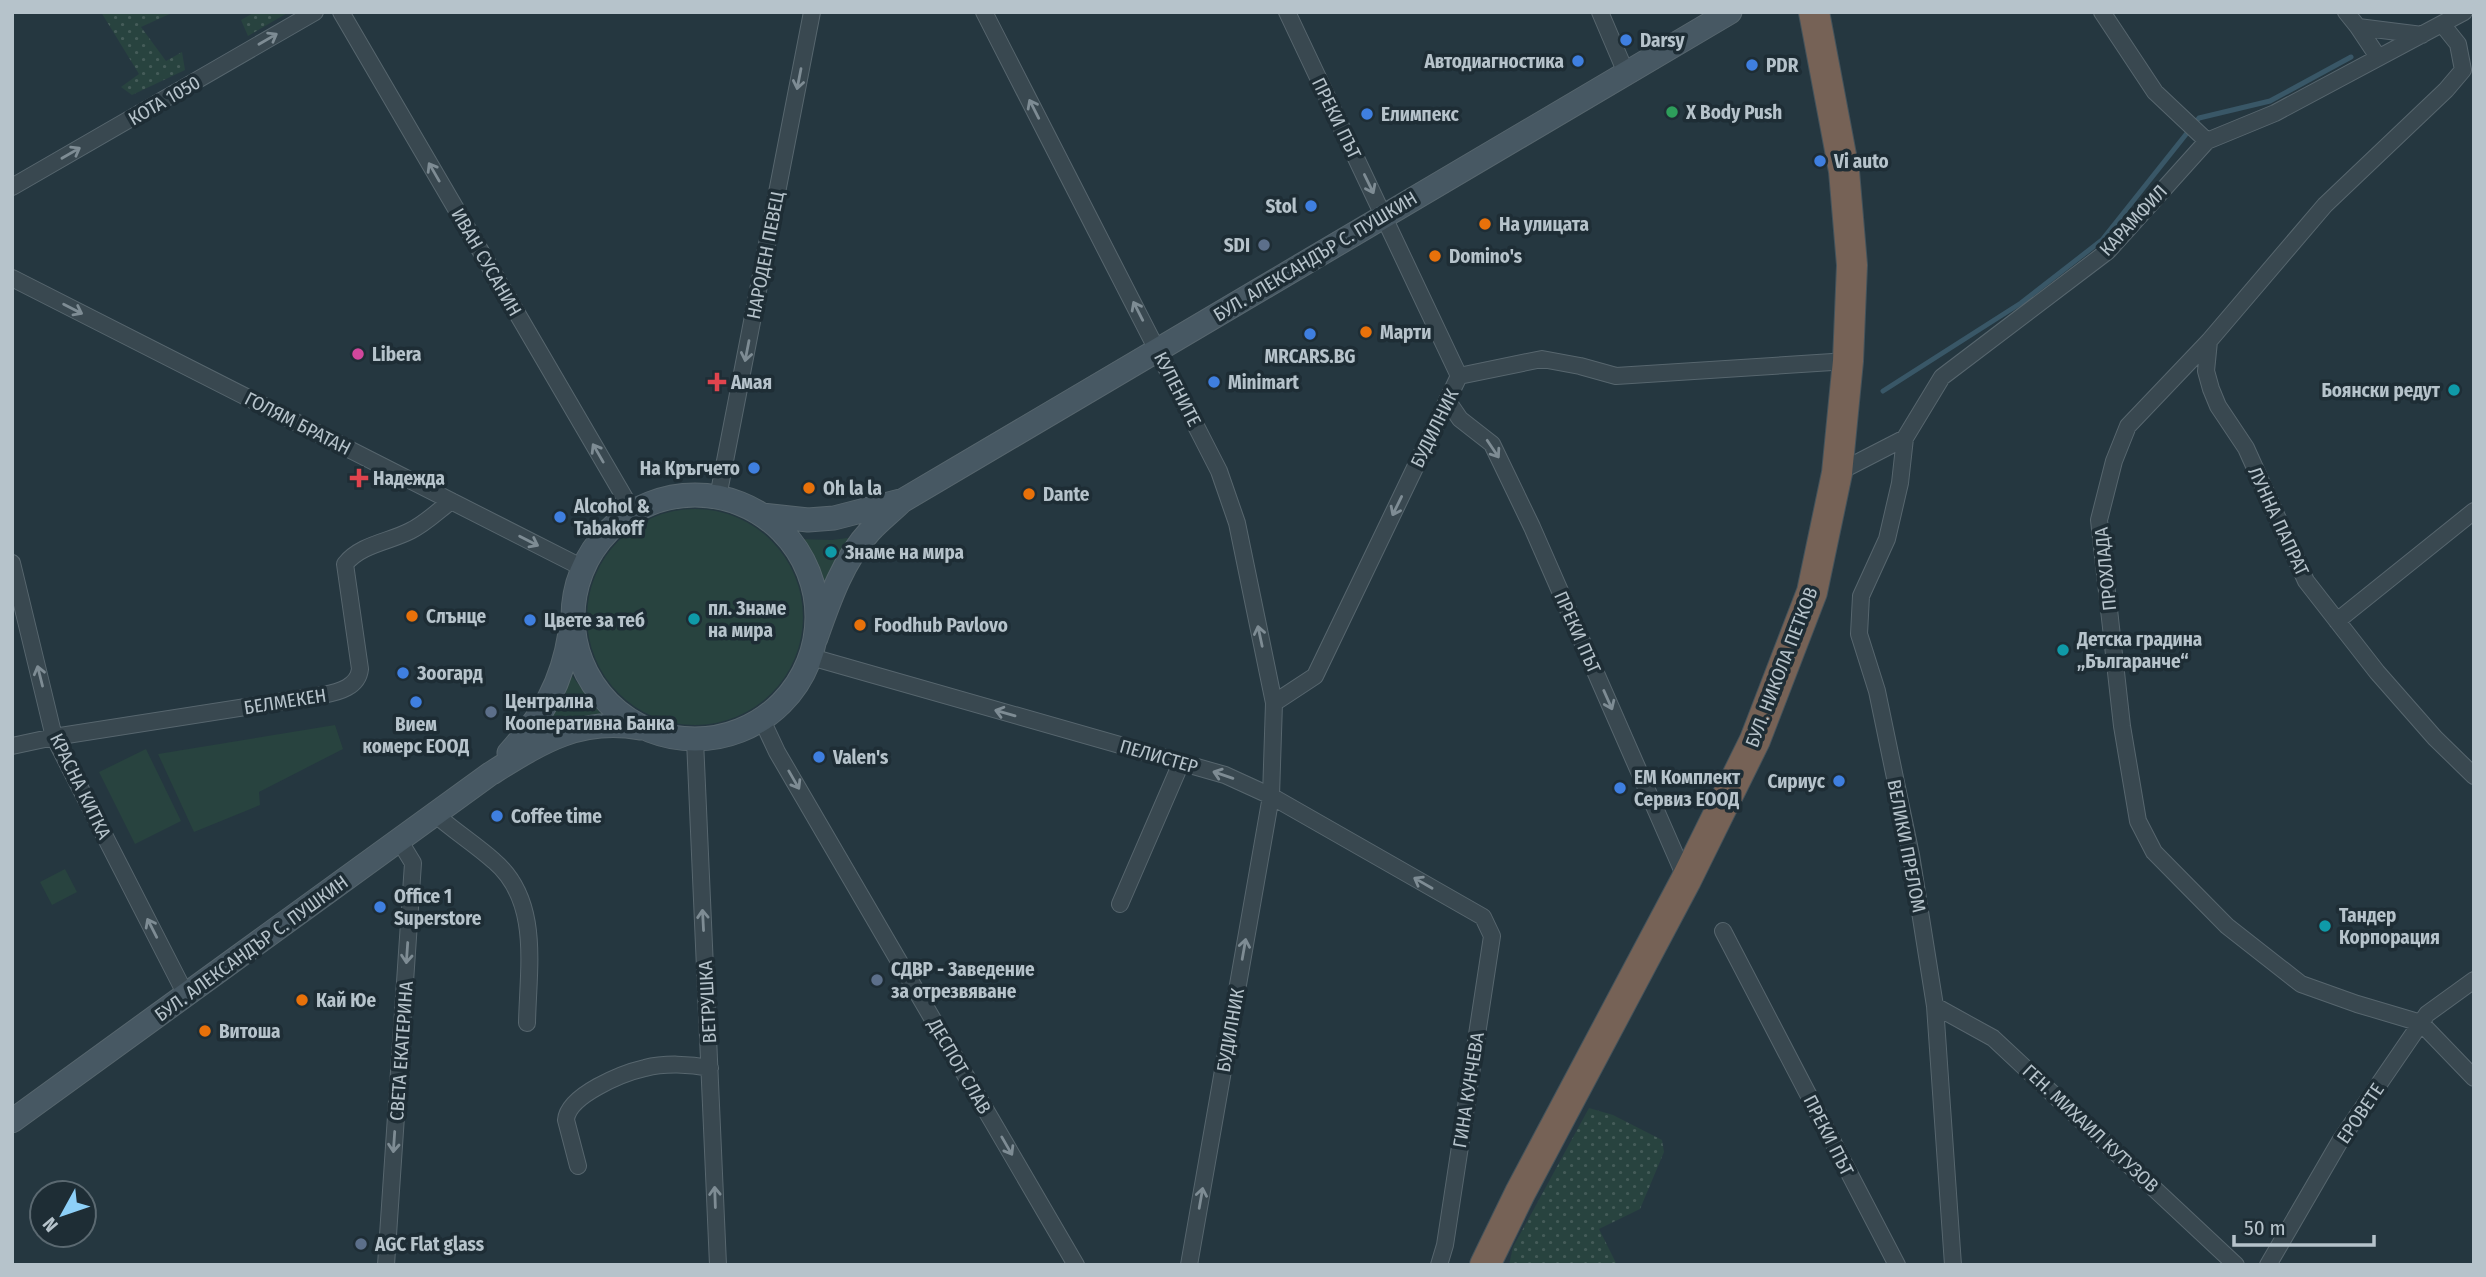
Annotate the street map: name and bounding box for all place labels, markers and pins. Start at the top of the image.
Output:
place label: Darsy [1640,29,1685,52]
marker: Darsy [1618,32,1634,48]
place label: Автодиагностика [1424,50,1564,73]
marker: Автодиагностика [1570,53,1586,69]
place label: PDR [1766,54,1799,77]
marker: PDR [1744,57,1760,73]
place label: X Body Push [1685,101,1782,124]
place label: Елимпекс [1381,103,1460,126]
marker: X Body Push [1664,104,1680,120]
marker: Елимпекс [1359,106,1375,122]
place label: Vi auto [1833,150,1889,173]
marker: Vi auto [1812,153,1828,169]
place label: Stol [1265,195,1298,218]
marker: Stol [1303,198,1319,214]
place label: На улицата [1499,213,1589,236]
marker: На улицата [1477,216,1493,232]
place label: SDI [1224,234,1250,257]
marker: SDI [1256,237,1272,253]
place label: Domino's [1449,245,1523,268]
marker: Domino's [1427,248,1443,264]
place label: Марти [1380,321,1431,344]
marker: Марти [1358,324,1374,340]
marker: MRCARS.BG [1302,326,1318,342]
place label: Libera [372,343,422,366]
place label: MRCARS.BG [1265,345,1355,368]
marker: Libera [350,346,366,362]
place label: Амая [730,371,772,394]
place label: Minimart [1228,371,1299,394]
marker: Амая [709,374,725,390]
marker: Minimart [1206,374,1222,390]
place label: Боянски редут [2322,379,2441,402]
marker: Боянски редут [2446,382,2462,398]
place label: На Кръгчето [640,457,740,480]
marker: На Кръгчето [746,460,762,476]
place label: Надежда [373,467,445,490]
marker: Надежда [351,470,367,486]
place label: Oh la la [823,477,882,500]
marker: Oh la la [801,480,817,496]
place label: Dante [1043,483,1090,506]
marker: Dante [1021,486,1037,502]
place label: Alcohol & Tabakoff [573,495,650,540]
marker: Alcohol & Tabakoff [552,509,568,525]
place label: Знаме на мира [844,541,964,564]
marker: Знаме на мира [823,544,839,560]
place label: пл. Знаме на мира [708,597,787,642]
place label: Слънце [426,605,487,628]
marker: Слънце [404,608,420,624]
place label: Цвете за теб [544,609,645,632]
marker: пл. Знаме на мира [686,611,702,627]
marker: Цвете за теб [522,612,538,628]
place label: Foodhub Pavlovo [874,614,1008,637]
marker: Foodhub Pavlovo [852,617,868,633]
place label: Детска градина „Българанче“ [2076,628,2202,673]
marker: Детска градина „Българанче“ [2055,642,2071,658]
place label: Зоогард [416,662,483,685]
marker: Зоогард [395,665,411,681]
place label: Централна Кооперативна Банка [505,690,675,735]
marker: Вием комерс ЕООД [408,694,424,710]
marker: Централна Кооперативна Банка [483,704,499,720]
place label: Вием комерс ЕООД [363,713,469,758]
place label: Valen's [832,746,889,769]
marker: Valen's [811,749,827,765]
place label: ЕМ Комплект Сервиз ЕООД [1634,766,1741,811]
place label: Сириус [1767,770,1826,793]
marker: Сириус [1831,773,1847,789]
marker: ЕМ Комплект Сервиз ЕООД [1612,780,1628,796]
place label: Coffee time [511,805,602,828]
marker: Coffee time [489,808,505,824]
place label: Office 1 Superstore [394,885,482,930]
marker: Office 1 Superstore [372,899,388,915]
place label: Тандер Корпорация [2339,904,2440,949]
marker: Тандер Корпорация [2317,918,2333,934]
place label: СДВР - Заведение за отрезвяване [891,958,1035,1003]
marker: СДВР - Заведение за отрезвяване [869,972,885,988]
place label: Кай Юе [316,989,376,1012]
marker: Кай Юе [294,992,310,1008]
place label: Витоша [219,1020,280,1043]
marker: Витоша [197,1023,213,1039]
place label: AGC Flat glass [374,1233,485,1256]
marker: AGC Flat glass [353,1236,369,1252]

